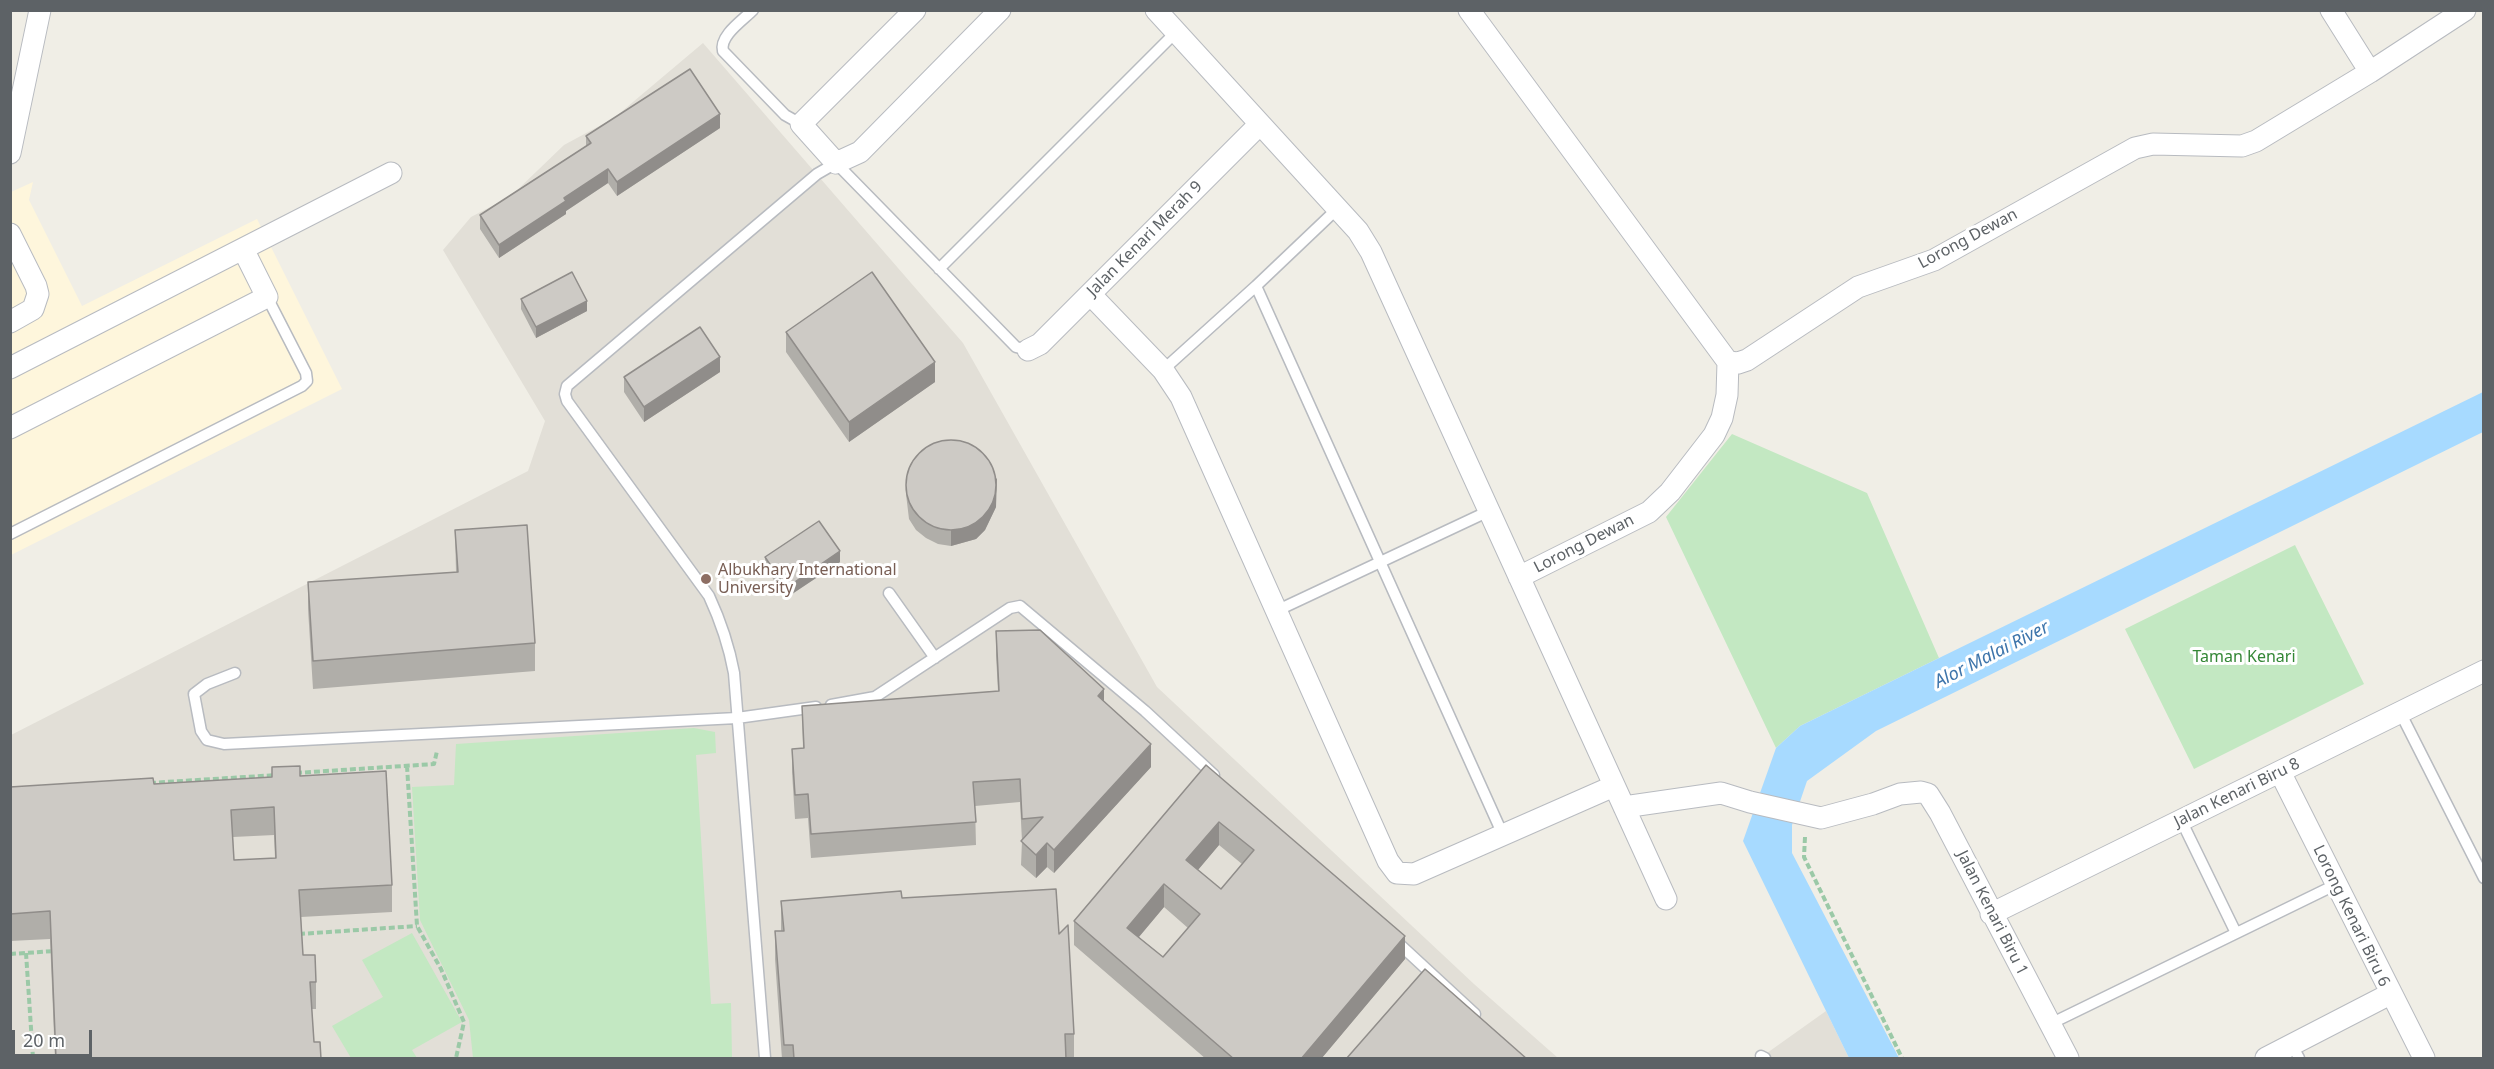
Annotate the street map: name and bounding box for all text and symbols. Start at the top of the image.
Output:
street label: Jalan Kenari Merah 9 [1083,177,1207,301]
street label: Lorong Dewan [1915,205,2021,273]
street label: Lorong Dewan [1531,511,1637,577]
place label: Albukhary International University [718,560,897,598]
marker: Albukhary International University [699,572,713,586]
water label: Alor Malai River [1931,617,2053,693]
park label: Taman Kenari [2192,647,2296,667]
street label: Jalan Kenari Biru 8 [2171,754,2303,832]
street label: Lorong Kenari Biru 6 [2308,842,2394,990]
street label: Jalan Kenari Biru 1 [1952,847,2032,979]
scale bar [15,1018,94,1056]
text: 20 m [23,1028,65,1052]

